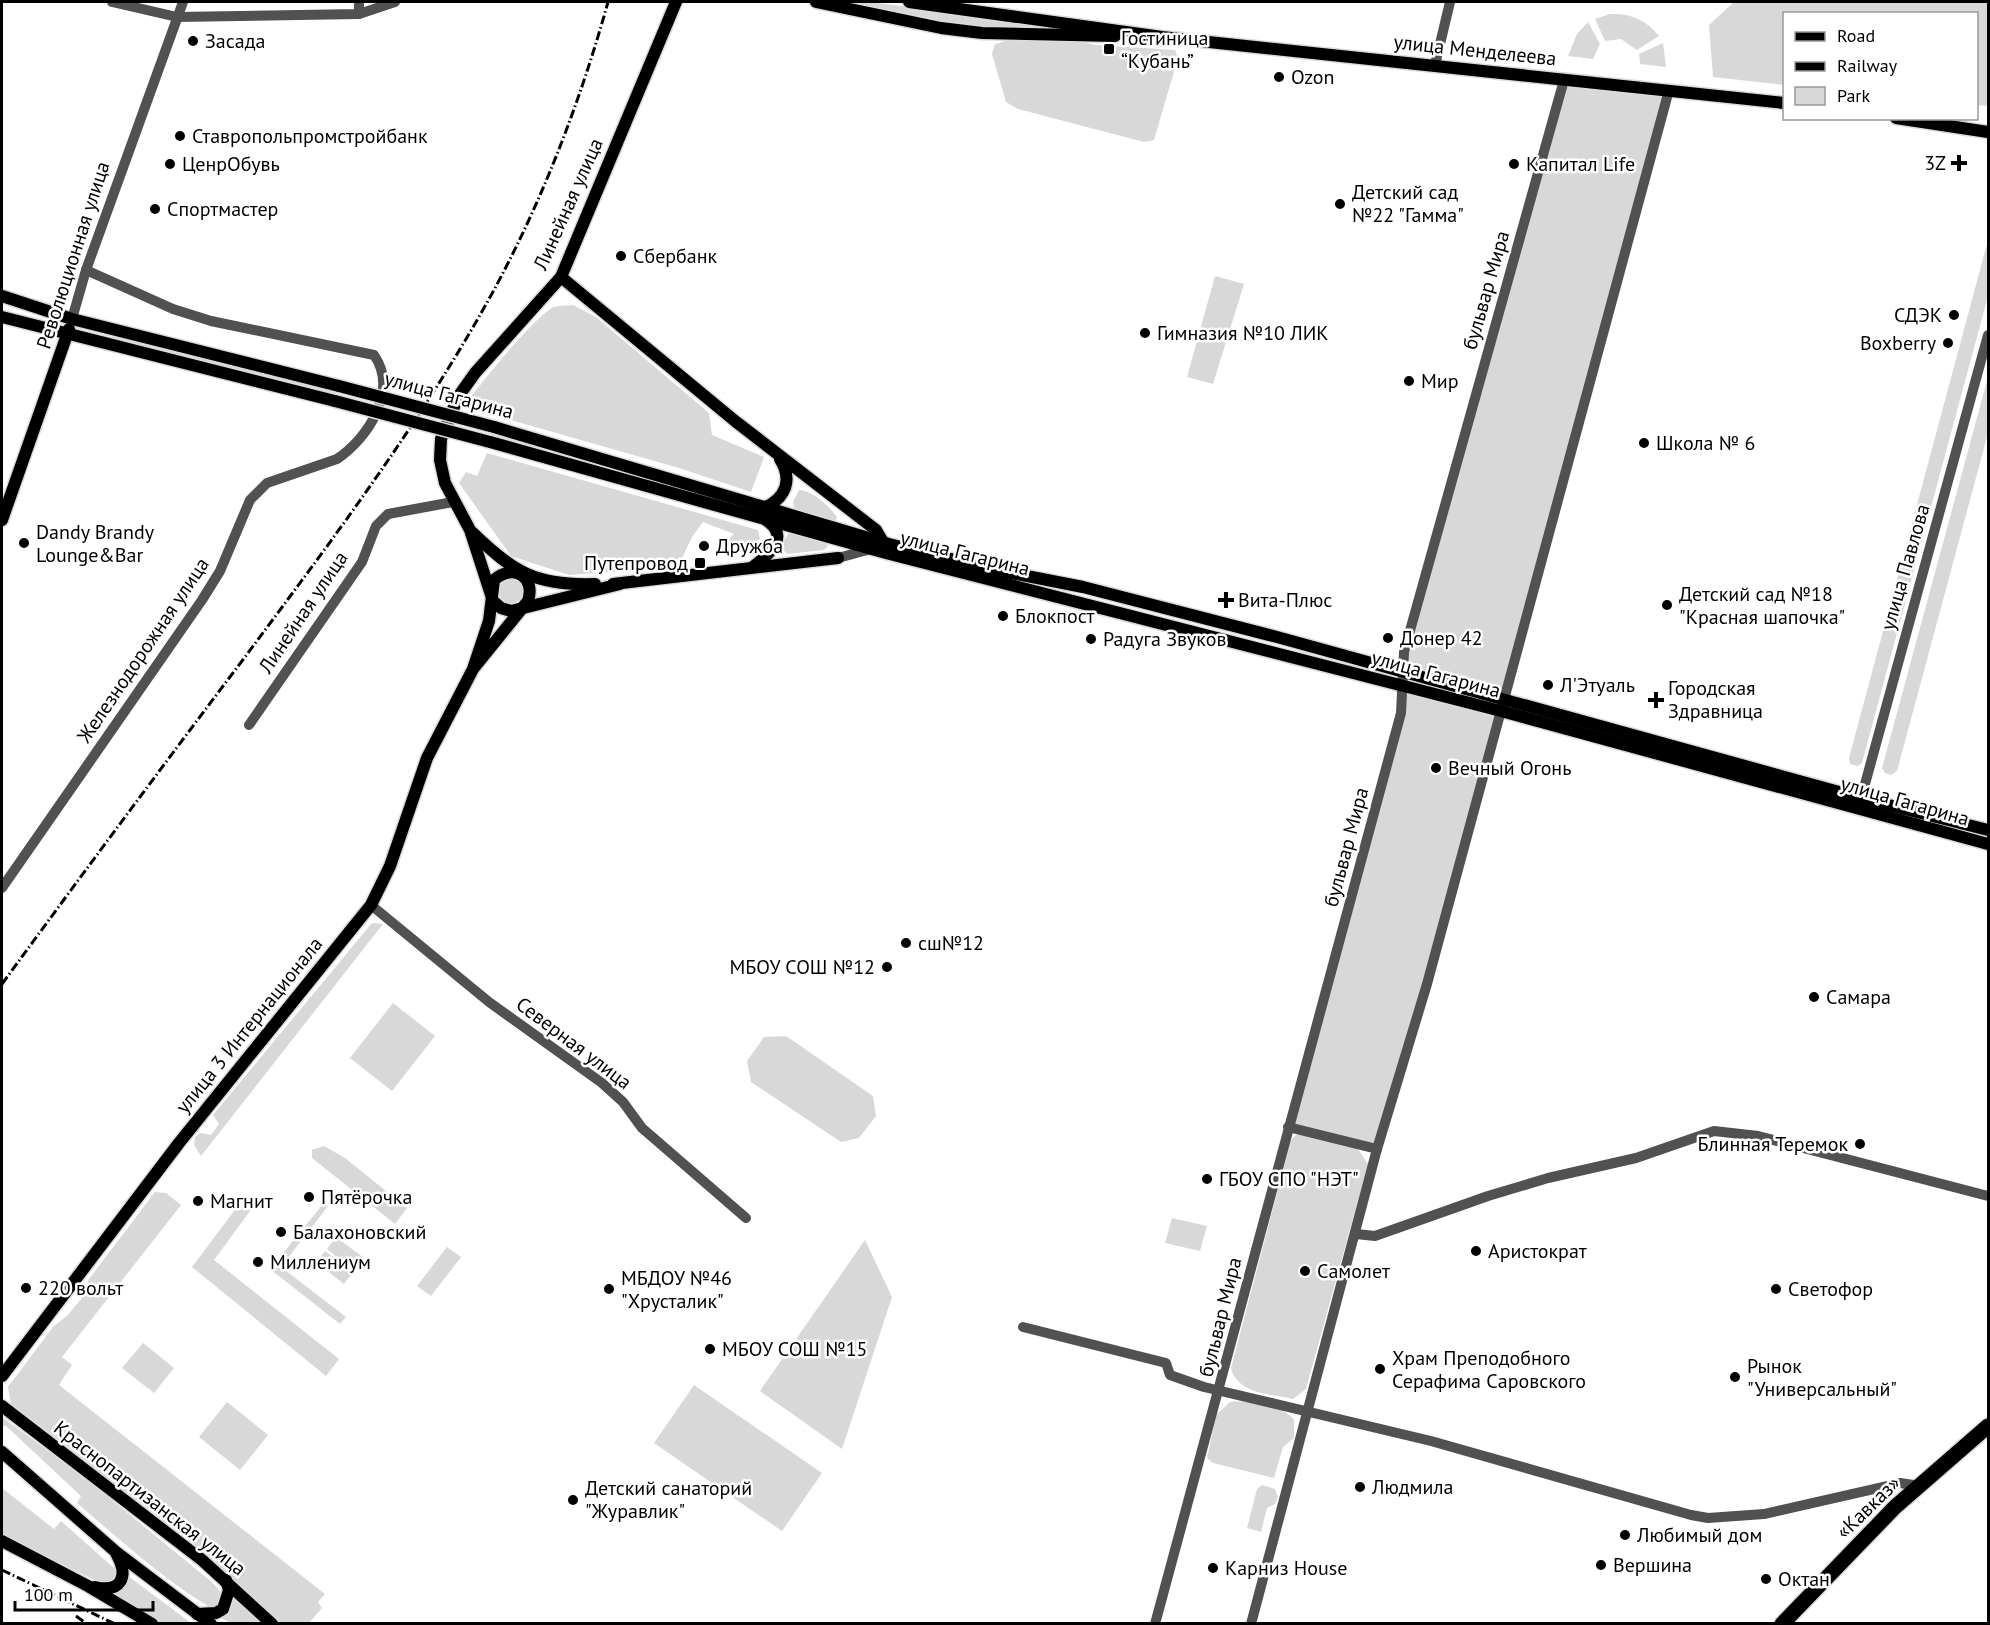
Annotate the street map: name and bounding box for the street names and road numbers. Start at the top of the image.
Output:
street label: улица Менделеева [1392,29,1558,71]
street label: Линейная улица [527,134,609,275]
street label: Революционная улица [30,158,116,352]
street label: бульвар Мира [1457,228,1515,352]
street label: улица Гагарина [382,365,516,425]
street label: улица Павлова [1875,501,1935,633]
street label: улица Гагарина [898,524,1032,582]
street label: Линейная улица [252,546,353,679]
street label: Железнодорожная улица [71,552,215,749]
street label: улица Гагарина [1369,644,1503,704]
street label: улица Гагарина [1838,770,1972,832]
street label: бульвар Мира [1318,785,1374,909]
street label: улица 3 Интернационала [170,932,328,1118]
street label: Северная улица [511,991,637,1095]
street label: бульвар Мира [1193,1254,1247,1380]
street label: Краснопартизанская улица [49,1415,251,1581]
street label: «Кавказ» [1830,1470,1906,1544]

